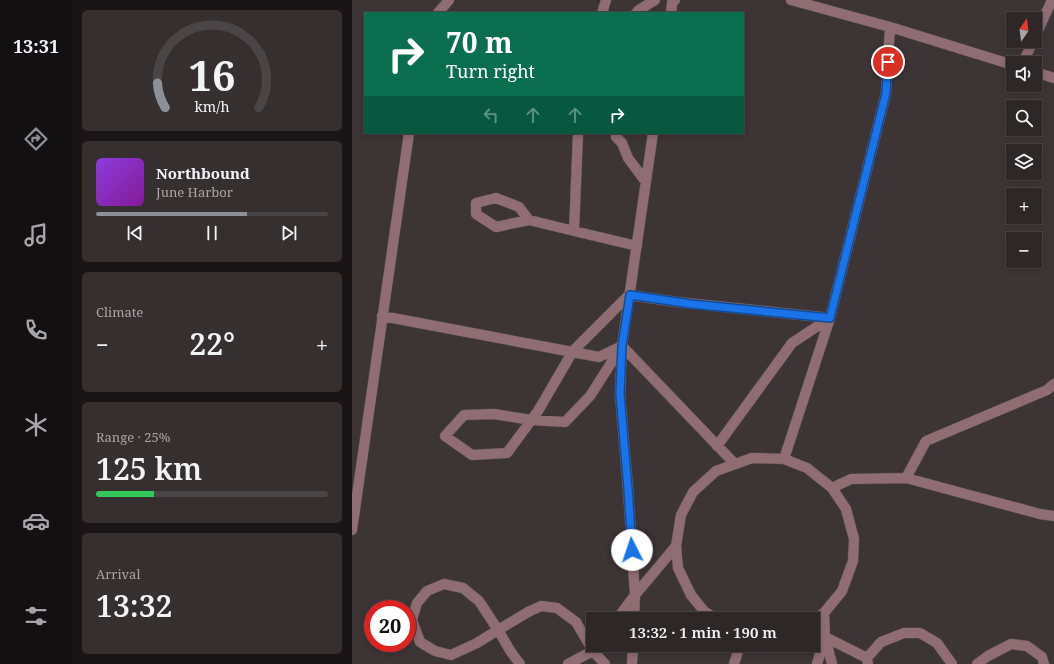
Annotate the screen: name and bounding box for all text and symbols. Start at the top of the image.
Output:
north arrow [1006,12,1042,48]
map controls [1006,12,1042,268]
text: 70 m [446,23,513,61]
icon: right [380,28,432,80]
text: 13:31 [13,34,59,58]
pin [871,45,905,79]
text: 16 [188,47,236,103]
icon: arrive [877,51,899,73]
button: sound [1006,56,1042,92]
text: Turn right [446,59,535,83]
text: km/h [194,97,230,116]
button: search [1006,100,1042,136]
icon: left [480,104,502,126]
icon: ahead [522,104,544,126]
icon: ahead [564,104,586,126]
icon: right [606,104,628,126]
icon: directions [22,125,50,153]
button: layers [1006,144,1042,180]
text: Northbound [156,163,250,183]
text: June Harbor [156,183,233,201]
button: + [1006,188,1042,224]
icon: music [22,221,50,249]
icon: previous [124,222,146,244]
icon: pause [201,222,223,244]
icon: next [278,222,300,244]
button: − [1006,232,1042,268]
text: Climate [96,303,143,321]
icon: phone [22,316,50,344]
text: 22° [189,323,235,364]
text: − [96,329,109,359]
text: + [316,329,328,359]
icon: climate [22,411,50,439]
text: Range · 25% [96,428,170,446]
text: 125 km [96,448,202,489]
icon: car [22,507,50,535]
position arrow [611,529,653,571]
text: Arrival [96,565,140,583]
text: 13:32 [96,585,172,626]
speed limit sign: 20 [364,600,416,652]
icon: filters [22,602,50,630]
text: 13:32 · 1 min · 190 m [629,622,777,642]

